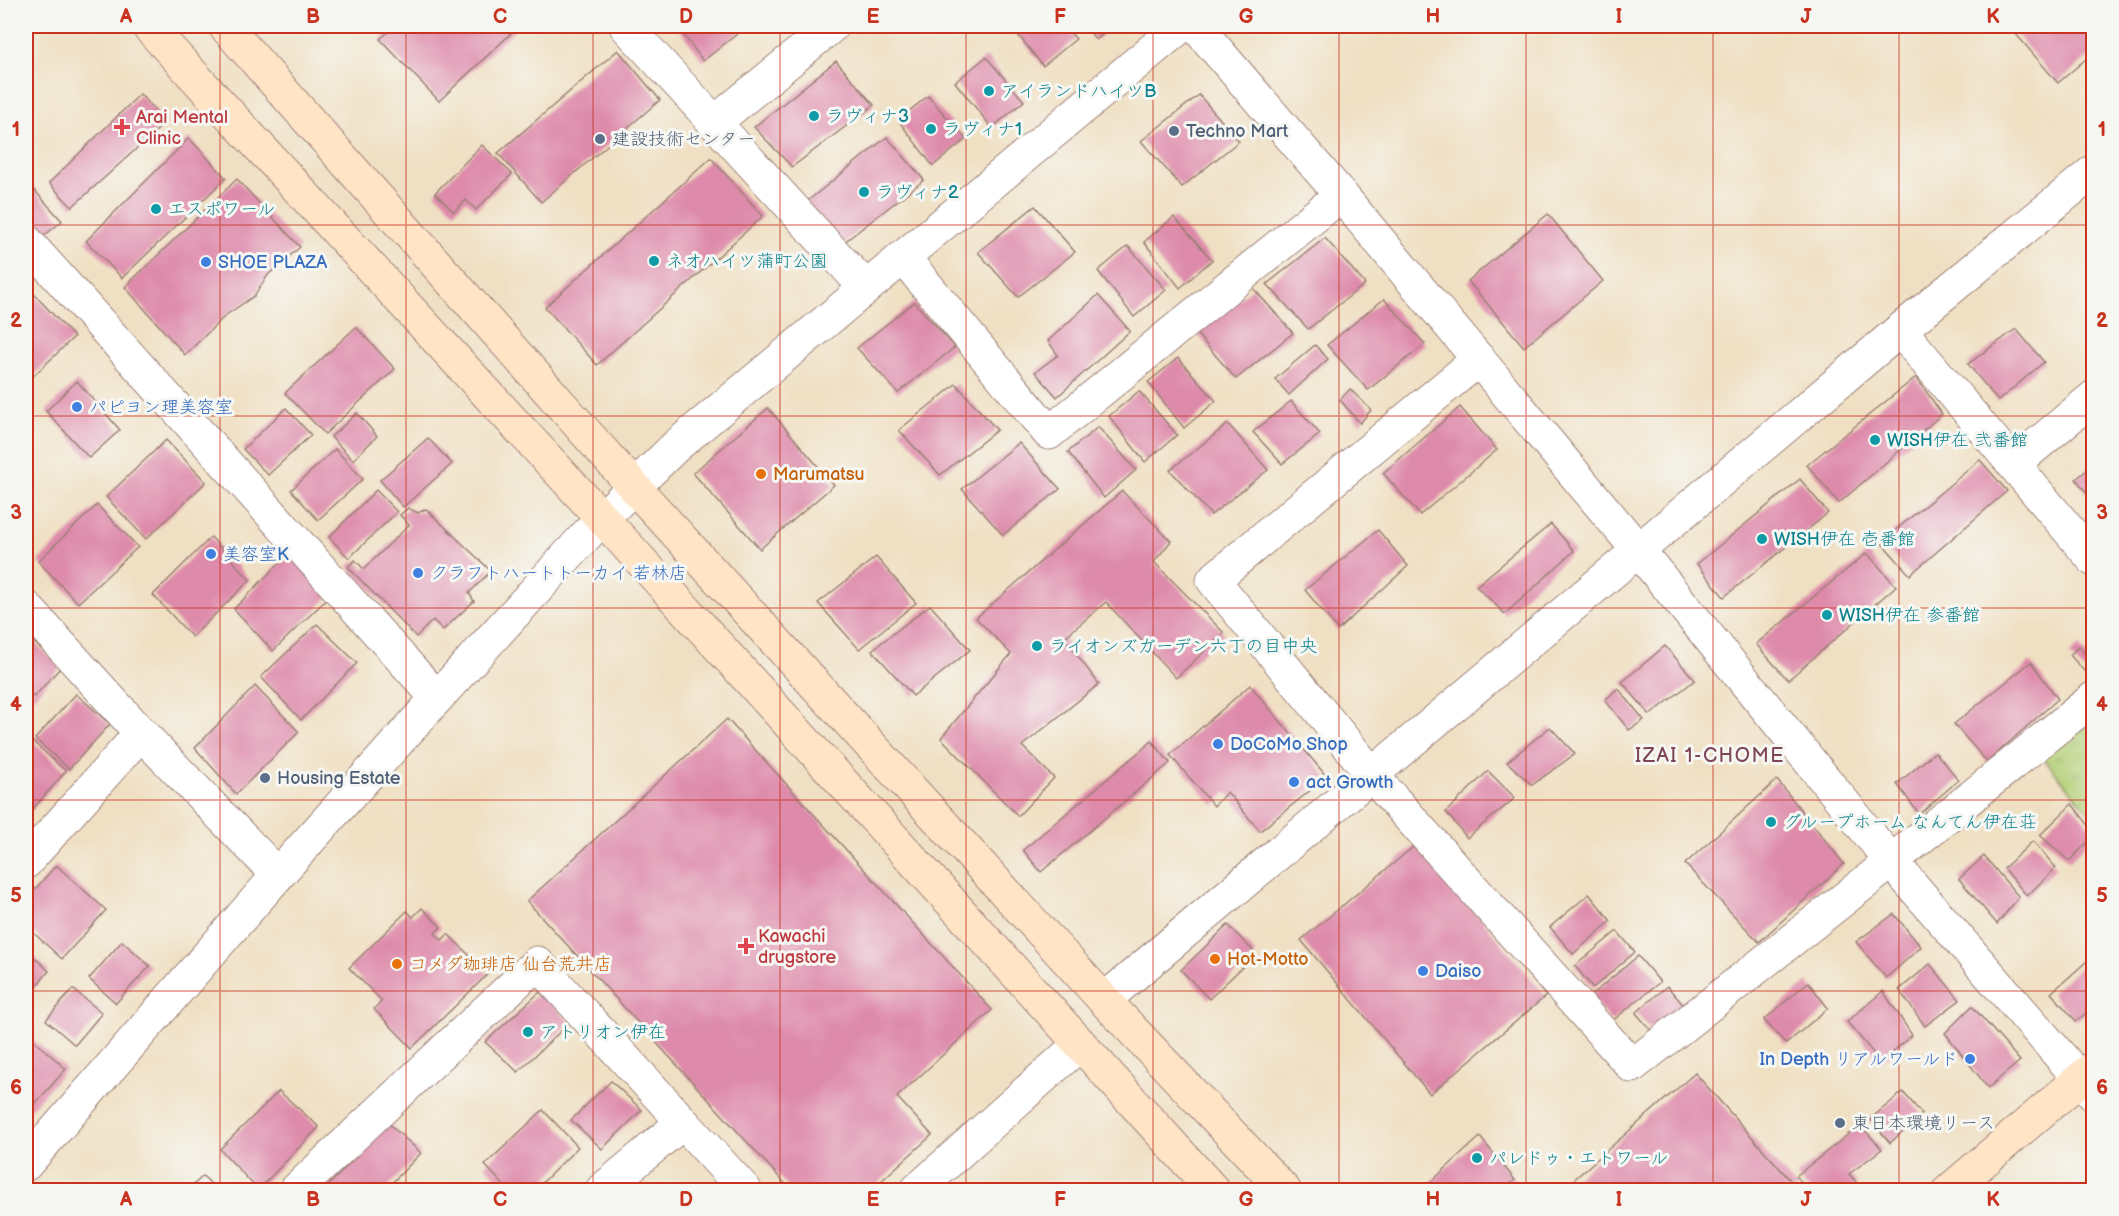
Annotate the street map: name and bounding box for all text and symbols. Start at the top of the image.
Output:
text: A [119,5,133,29]
text: B [306,5,320,29]
text: C [493,5,507,29]
text: D [679,5,693,29]
text: E [867,5,880,29]
text: F [1054,5,1066,29]
text: G [1239,5,1254,29]
text: H [1426,5,1440,29]
text: I [1616,5,1622,29]
text: J [1801,5,1813,29]
text: K [1986,5,2000,29]
place label: アイランドハイツB [1001,81,1156,102]
marker: アイランドハイツB [982,84,996,98]
place label: ラヴィナ3 [826,106,909,127]
place label: Arai Mental Clinic [136,107,228,149]
marker: ラヴィナ3 [807,109,821,123]
text: 1 [12,118,20,142]
marker: Arai Mental Clinic [113,118,131,136]
text: 1 [2098,118,2106,142]
place label: ラヴィナ1 [943,119,1022,140]
place label: Techno Mart [1186,121,1289,142]
marker: ラヴィナ1 [924,122,938,136]
marker: Techno Mart [1167,124,1181,138]
place label: 建設技術センター [612,129,755,150]
marker: 建設技術センター [593,132,607,146]
place label: ラヴィナ2 [876,182,959,203]
marker: ラヴィナ2 [857,185,871,199]
place label: エスポワール [168,199,275,220]
marker: エスポワール [149,202,163,216]
place label: ネオハイツ蒲町公園 [666,251,828,272]
place label: SHOE PLAZA [218,252,327,273]
marker: ネオハイツ蒲町公園 [647,254,661,268]
marker: SHOE PLAZA [199,255,213,269]
text: 2 [10,309,22,333]
text: 2 [2096,309,2108,333]
place label: パピヨン理美容室 [89,397,233,418]
marker: パピヨン理美容室 [70,400,84,414]
place label: WISH伊在 弐番館 [1887,430,2028,451]
marker: WISH伊在 弐番館 [1868,433,1882,447]
place label: Marumatsu [773,464,865,485]
marker: Marumatsu [754,467,768,481]
text: 3 [10,501,22,525]
text: 3 [2096,501,2108,525]
place label: WISH伊在 壱番館 [1774,529,1915,550]
marker: WISH伊在 壱番館 [1755,532,1769,546]
place label: 美容室K [223,544,289,565]
marker: 美容室K [204,547,218,561]
place label: クラフトハートトーカイ 若林店 [430,563,687,584]
marker: クラフトハートトーカイ 若林店 [411,566,425,580]
place label: WISH伊在 参番館 [1839,605,1980,626]
marker: WISH伊在 参番館 [1820,608,1834,622]
place label: ライオンズガーデン六丁の目中央 [1049,636,1318,657]
marker: ライオンズガーデン六丁の目中央 [1030,639,1044,653]
text: 4 [10,693,22,717]
text: 4 [2096,693,2108,717]
place label: DoCoMo Shop [1230,734,1348,755]
marker: DoCoMo Shop [1211,737,1225,751]
district label: IZAI 1-CHOME [1635,744,1785,768]
place label: Housing Estate [277,768,401,789]
marker: Housing Estate [258,771,272,785]
place label: act Growth [1306,772,1394,793]
marker: act Growth [1287,775,1301,789]
place label: グループホーム なんてん伊在荘 [1783,812,2037,833]
marker: グループホーム なんてん伊在荘 [1764,815,1778,829]
text: 5 [10,884,22,908]
text: 5 [2096,884,2108,908]
place label: Kawachi drugstore [758,926,836,968]
marker: Kawachi drugstore [739,939,753,953]
place label: Hot-Motto [1227,949,1309,970]
marker: Hot-Motto [1208,952,1222,966]
place label: コメダ珈琲店 仙台荒井店 [409,954,612,975]
marker: コメダ珈琲店 仙台荒井店 [390,957,404,971]
place label: Daiso [1435,961,1481,982]
marker: Daiso [1416,964,1430,978]
place label: アトリオン伊在 [540,1022,666,1043]
marker: アトリオン伊在 [521,1025,535,1039]
place label: In Depth リアルワールド [1759,1049,1958,1070]
marker: In Depth リアルワールド [1963,1052,1977,1066]
text: 6 [10,1076,22,1100]
text: 6 [2096,1076,2108,1100]
place label: 東日本環境リース [1852,1113,1995,1134]
marker: 東日本環境リース [1833,1116,1847,1130]
place label: パレドゥ・エトワール [1489,1148,1668,1169]
marker: パレドゥ・エトワール [1470,1151,1484,1165]
text: A [119,1188,133,1212]
text: B [306,1188,320,1212]
text: C [493,1188,507,1212]
text: D [679,1188,693,1212]
text: E [867,1188,880,1212]
text: F [1054,1188,1066,1212]
text: G [1239,1188,1254,1212]
text: H [1426,1188,1440,1212]
text: I [1616,1188,1622,1212]
text: J [1801,1188,1813,1212]
text: K [1986,1188,2000,1212]

